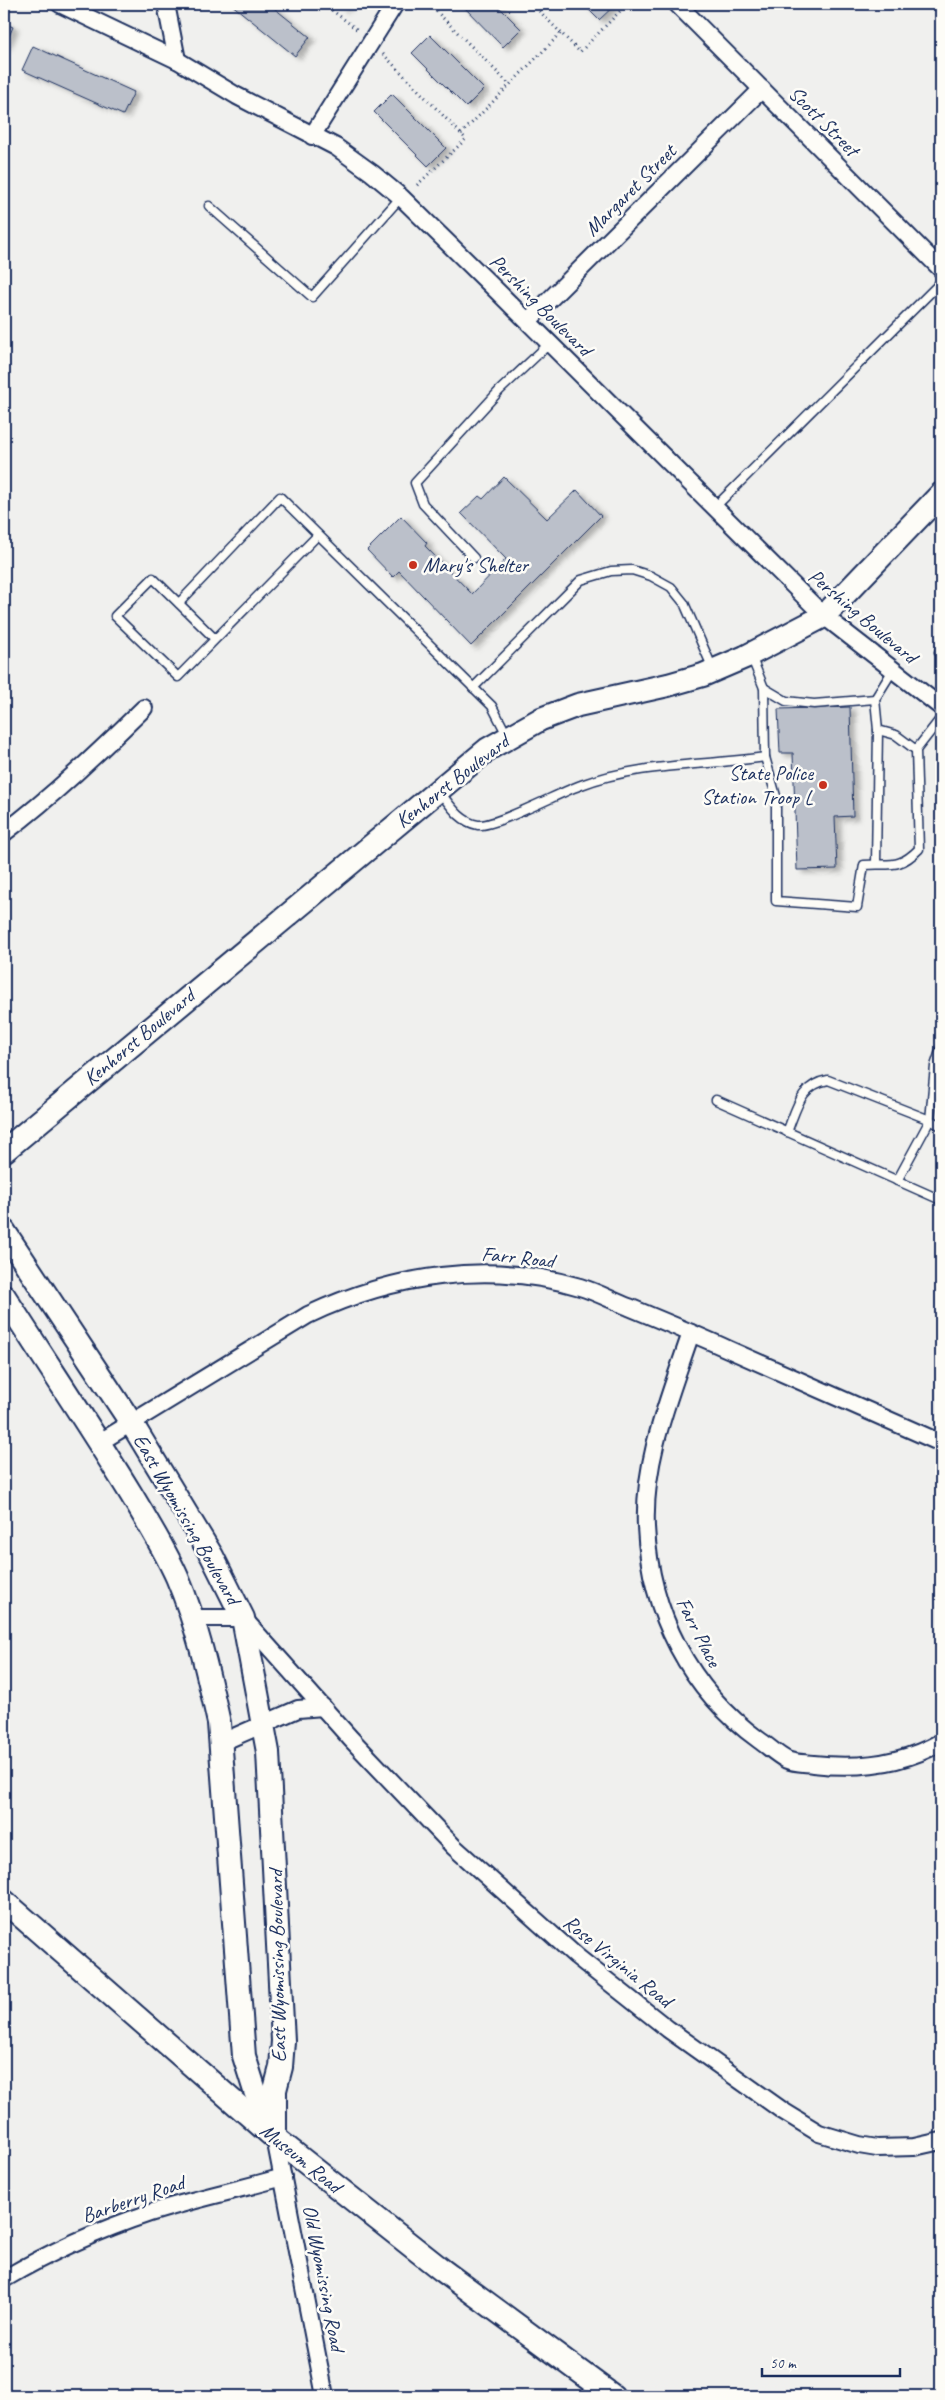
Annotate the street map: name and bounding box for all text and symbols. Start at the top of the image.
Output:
street label: Scott Street [783,80,867,164]
street label: Margaret Street [579,137,683,241]
street label: Pershing Boulevard [484,248,600,364]
place label: Mary's Shelter [423,552,530,578]
marker: Mary's Shelter [407,559,419,571]
street label: Pershing Boulevard [803,563,925,671]
street label: Kenhorst Boulevard [390,727,516,834]
place label: State Police Station Troop L [701,760,814,810]
marker: State Police Station Troop L [817,779,829,791]
street label: Kenhorst Boulevard [78,981,202,1091]
street label: Farr Road [480,1240,558,1274]
street label: East Wyomissing Boulevard [128,1429,248,1611]
street label: Farr Place [671,1593,728,1672]
street label: East Wyomissing Boulevard [262,1867,292,2063]
street label: Rose Virginia Road [558,1909,681,2015]
street label: Museum Road [255,2117,349,2201]
street label: Barberry Road [78,2168,190,2229]
street label: Old Wyomissing Road [297,2203,351,2356]
scale bar [762,2345,900,2377]
text: 50 m [770,2354,797,2373]

